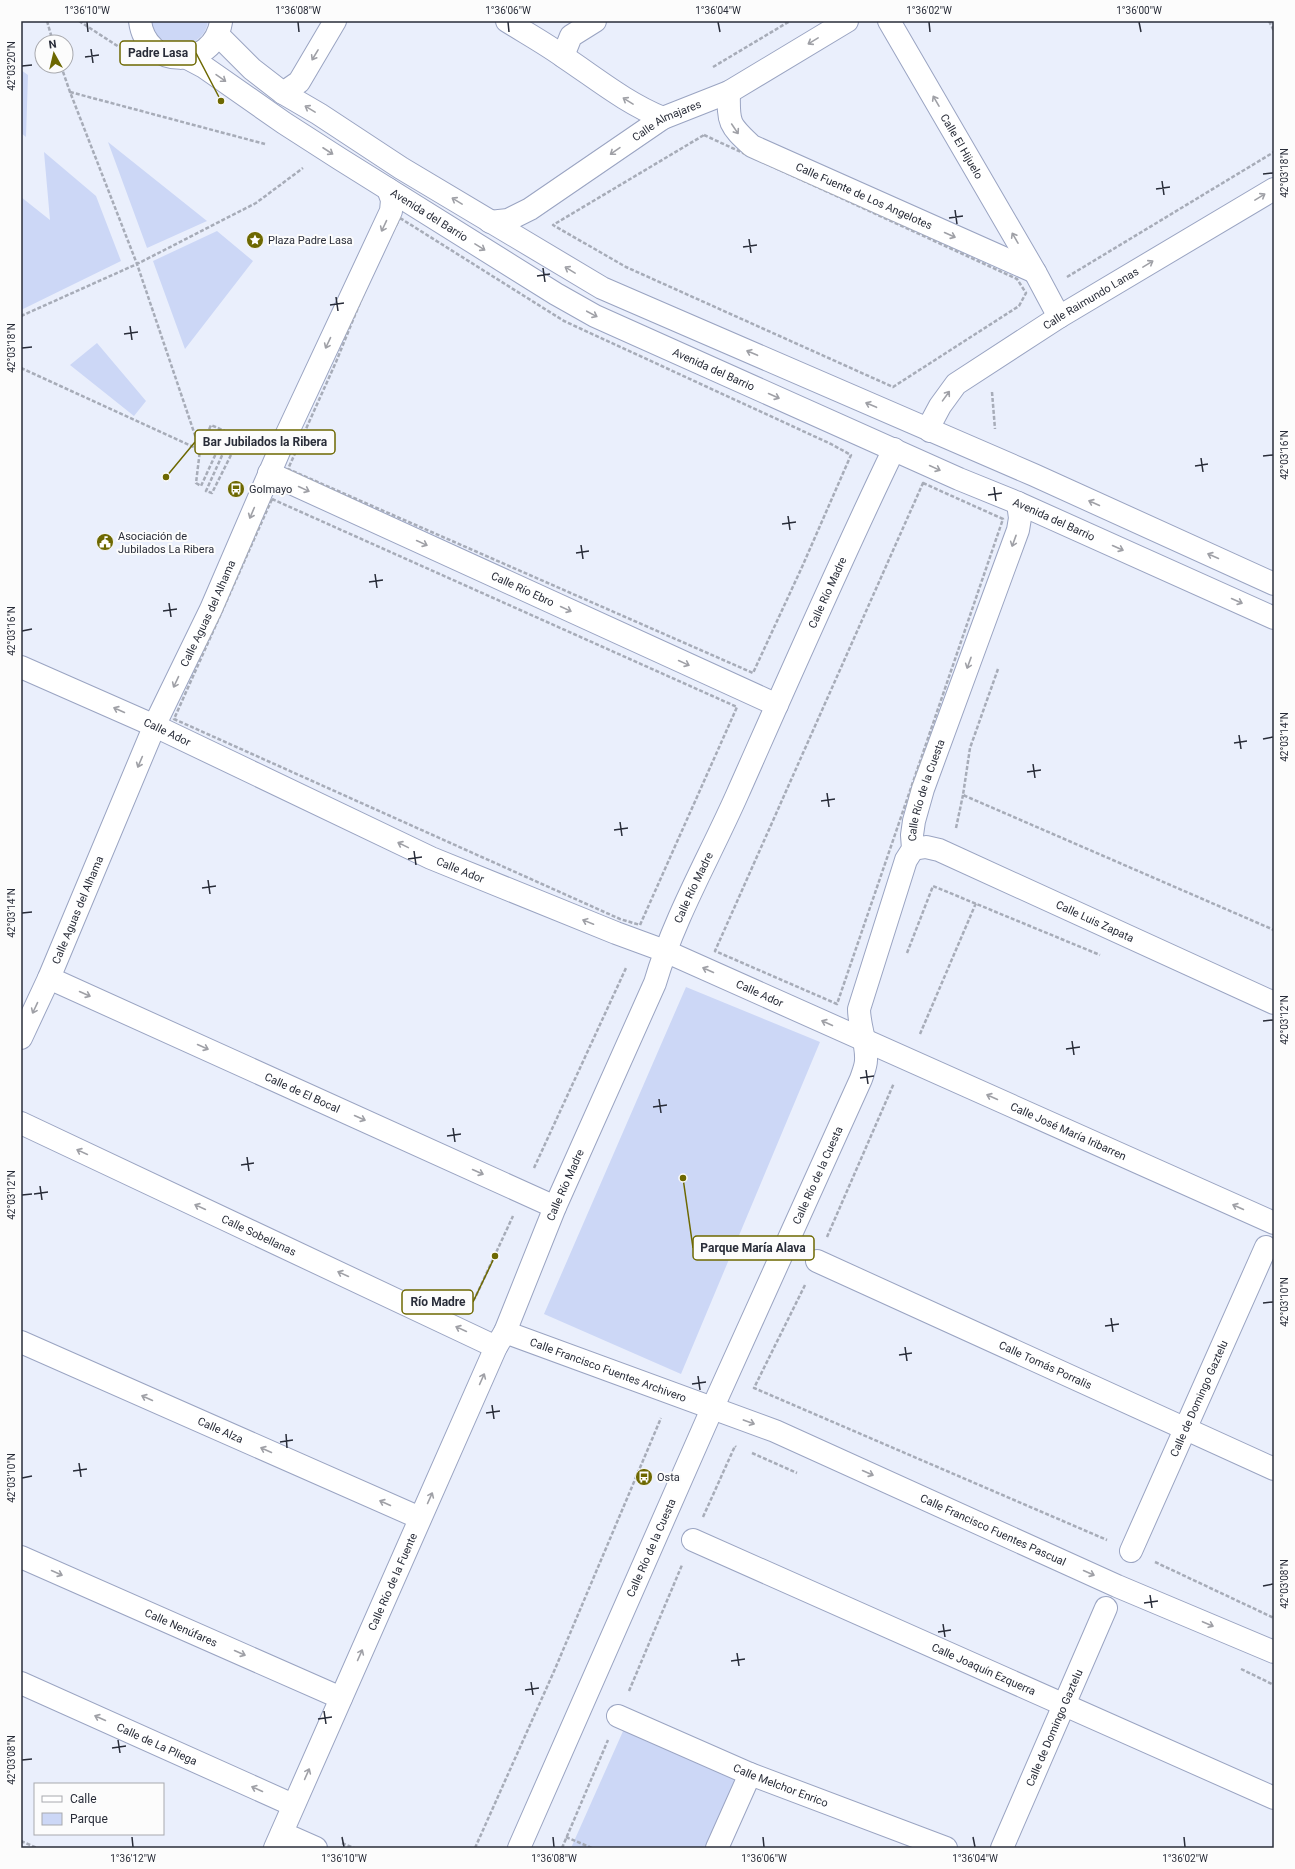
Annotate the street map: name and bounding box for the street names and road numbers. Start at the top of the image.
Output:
street label: Calle Almajares [630,97,703,144]
street label: Calle El Hijuelo [938,112,986,181]
street label: Calle Fuente de Los Angelotes [794,160,935,232]
street label: Avenida del Barrio [389,186,470,244]
street label: Calle Raimundo Lanas [1040,265,1141,332]
street label: Avenida del Barrio [671,345,757,393]
street label: Avenida del Barrio [1011,495,1097,543]
street label: Calle Río Madre [805,555,849,630]
street label: Calle Aguas del Alhama [177,558,238,669]
street label: Calle Río Ebro [489,569,556,609]
street label: Calle Ador [142,715,193,749]
street label: Calle Río de la Cuesta [905,737,947,842]
street label: Calle Río Madre [671,850,716,925]
street label: Calle Aguas del Alhama [49,854,106,966]
street label: Calle Ador [434,854,486,886]
street label: Calle Luis Zapata [1054,898,1136,945]
street label: Calle Ador [734,977,786,1010]
street label: Calle de El Bocal [263,1070,342,1115]
street label: Calle José María Iribarren [1009,1100,1128,1163]
street label: Calle Río de la Cuesta [790,1124,845,1226]
street label: Calle Río Madre [544,1147,587,1223]
street label: Calle Sobellanas [219,1212,299,1258]
street label: Calle Francisco Fuentes Archivero [528,1335,688,1405]
street label: Calle Tomás Porralis [997,1338,1094,1392]
street label: Calle de Domingo Gaztelu [1167,1338,1230,1459]
street label: Calle Alza [196,1414,245,1446]
street label: Calle Francisco Fuentes Pascual [918,1491,1068,1568]
street label: Calle Río de la Cuesta [624,1496,678,1599]
street label: Calle Río de la Fuente [365,1531,420,1633]
street label: Calle Nenúfares [143,1606,220,1649]
street label: Calle Joaquín Ezquerra [930,1640,1038,1698]
street label: Calle de Domingo Gaztelu [1023,1667,1085,1788]
street label: Calle de La Pliega [115,1720,199,1768]
street label: Calle Melchor Enrico [731,1761,830,1809]

